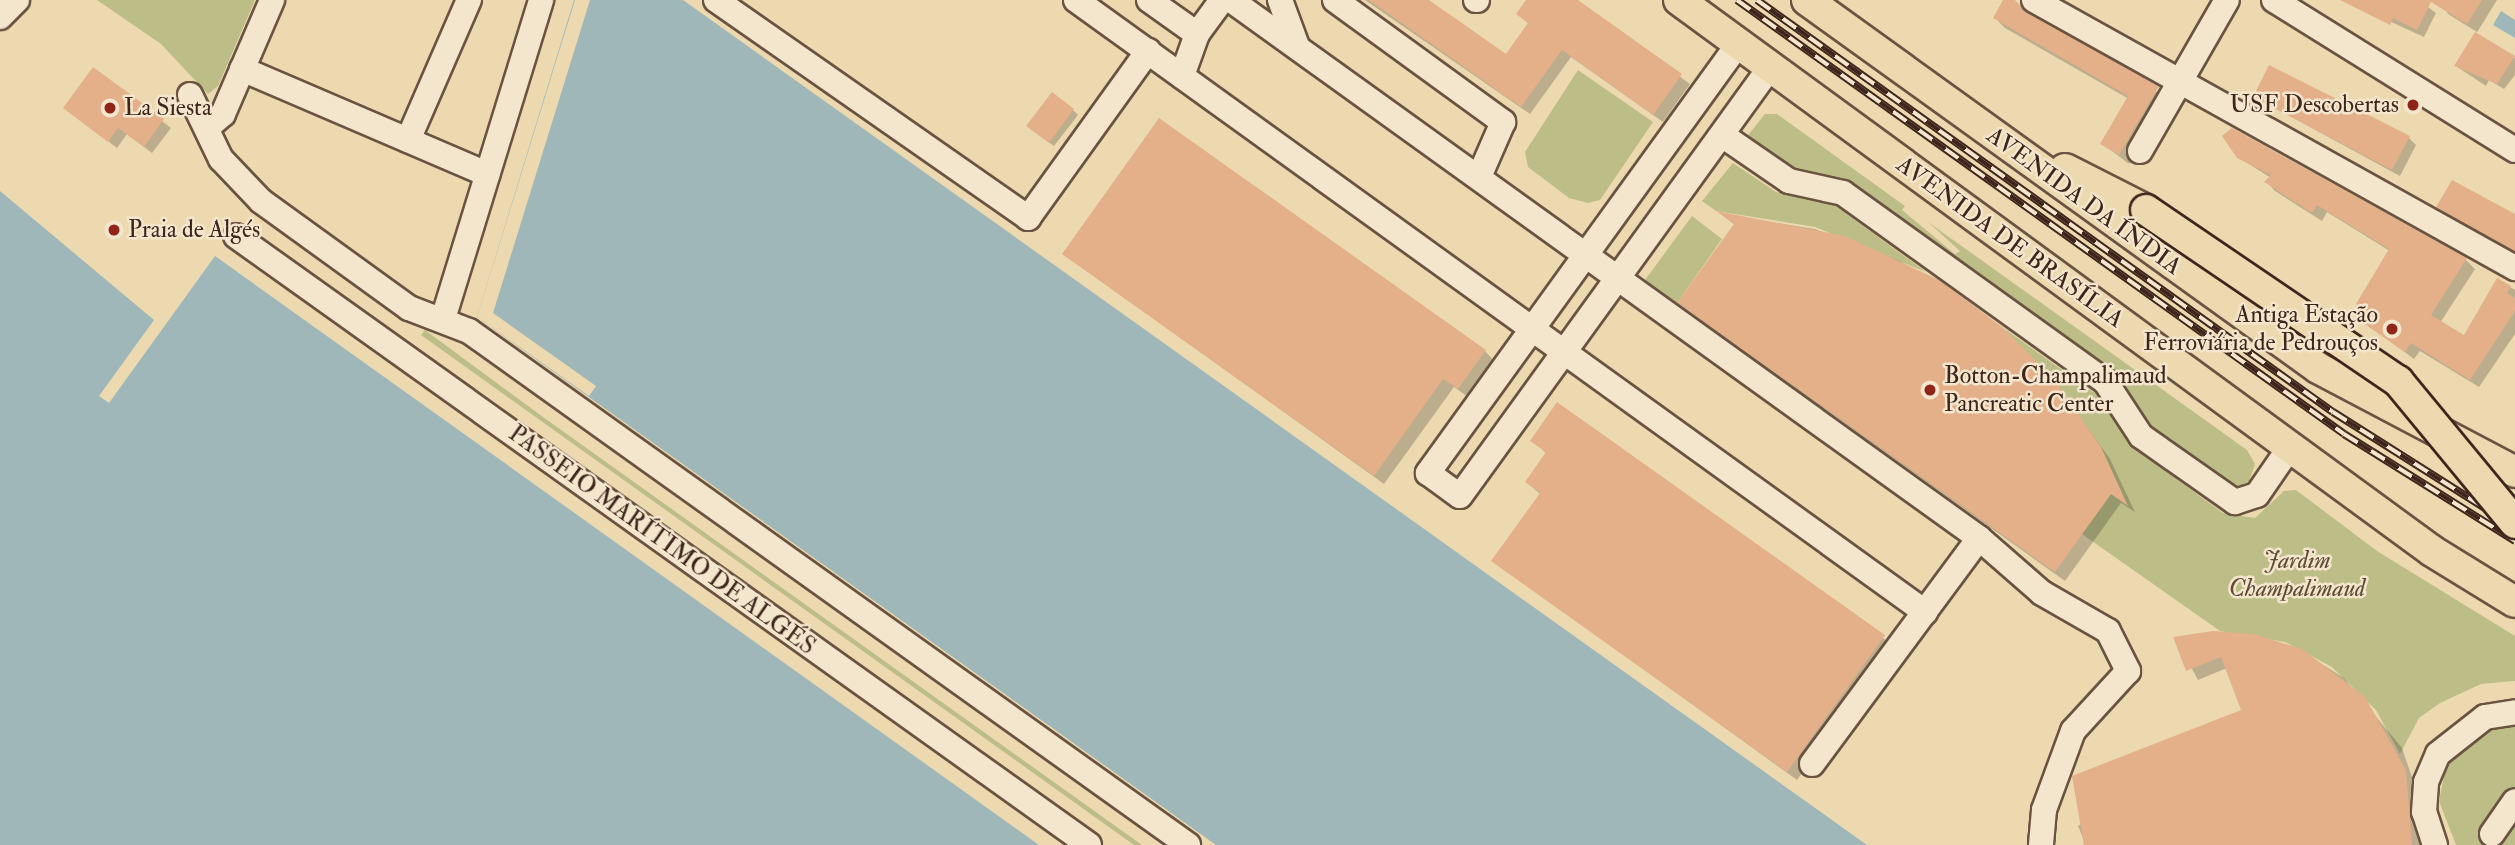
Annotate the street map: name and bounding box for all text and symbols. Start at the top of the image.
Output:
place label: USF Descobertas [2230,91,2399,119]
place label: La Siesta [124,94,212,122]
marker: USF Descobertas [2405,97,2421,113]
marker: La Siesta [102,100,118,116]
street label: AVENIDA DA ÍNDIA [1981,121,2187,281]
street label: AVENIDA DE BRASÍLIA [1891,150,2129,334]
place label: Praia de Algés [128,216,260,244]
marker: Praia de Algés [106,222,122,238]
place label: Antiga Estação Ferroviária de Pedrouços [2143,301,2378,357]
marker: Antiga Estação Ferroviária de Pedrouços [2384,321,2400,337]
place label: Botton-Champalimaud Pancreatic Center [1944,362,2167,418]
marker: Botton-Champalimaud Pancreatic Center [1922,382,1938,398]
street label: PASSEIO MARÍTIMO DE ALGÉS [503,419,821,661]
park label: Jardim Champalimaud [2229,547,2365,603]

